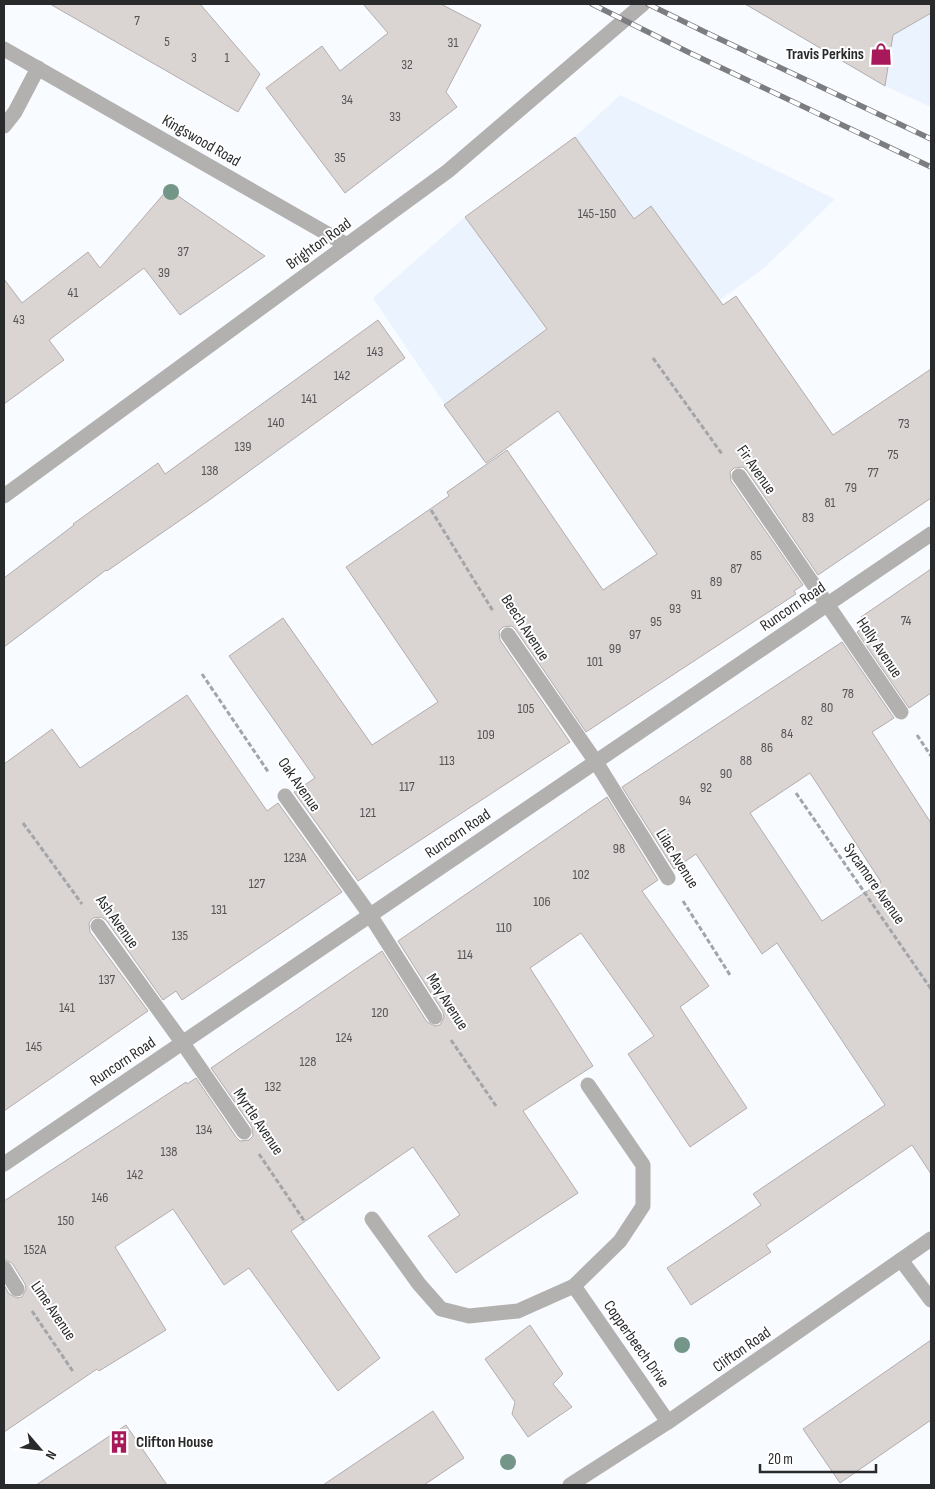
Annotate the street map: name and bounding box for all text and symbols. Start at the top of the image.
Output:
house number: 7 [134,12,140,29]
house number: 5 [164,33,170,50]
house number: 31 [448,34,458,51]
shop icon: Travis Perkins [868,41,894,67]
place label: Travis Perkins [786,45,864,64]
house number: 3 [191,49,197,66]
house number: 1 [225,49,230,66]
house number: 32 [401,56,413,73]
house number: 34 [341,91,353,108]
house number: 33 [389,108,401,125]
street label: Kingswood Road [158,111,244,171]
house number: 35 [334,149,346,166]
house number: 145-150 [578,205,616,222]
street label: Brighton Road [283,214,355,274]
house number: 37 [177,243,189,260]
house number: 39 [158,264,170,281]
house number: 41 [68,284,78,301]
house number: 43 [13,311,25,328]
house number: 143 [367,343,383,360]
house number: 142 [334,367,351,384]
house number: 141 [301,390,317,407]
house number: 140 [268,414,285,431]
house number: 73 [898,415,910,432]
house number: 139 [235,438,251,455]
street label: Fir Avenue [732,442,780,498]
house number: 75 [887,446,899,463]
house number: 138 [202,462,218,479]
house number: 77 [867,464,879,481]
house number: 79 [845,479,857,496]
house number: 81 [824,494,836,511]
house number: 83 [802,509,814,526]
house number: 85 [750,547,762,564]
house number: 87 [730,560,742,577]
house number: 89 [710,573,722,590]
street label: Runcorn Road [757,578,829,636]
house number: 91 [690,586,702,603]
street label: Beech Avenue [497,591,553,665]
house number: 93 [669,600,681,617]
house number: 74 [901,612,912,629]
house number: 95 [650,613,662,630]
street label: Holly Avenue [852,614,906,682]
house number: 97 [629,626,641,643]
house number: 99 [609,640,621,657]
house number: 101 [587,653,603,670]
house number: 78 [842,685,854,702]
house number: 80 [821,699,833,716]
house number: 105 [518,700,535,717]
house number: 82 [801,712,813,729]
house number: 84 [781,725,793,742]
house number: 109 [477,726,495,743]
house number: 86 [761,739,773,756]
house number: 113 [439,752,455,769]
house number: 88 [740,752,752,769]
street label: Oak Avenue [274,754,324,816]
house number: 90 [720,765,732,782]
house number: 117 [399,778,415,795]
house number: 92 [700,779,712,796]
house number: 94 [679,792,691,809]
house number: 121 [360,804,376,821]
street label: Runcorn Road [422,805,494,863]
street label: Lilac Avenue [651,826,703,892]
house number: 98 [613,840,625,857]
street label: Sycamore Avenue [839,840,909,928]
house number: 123A [284,849,307,866]
house number: 102 [573,866,590,883]
house number: 127 [249,875,266,892]
street label: Ash Avenue [91,891,143,952]
house number: 106 [533,893,551,910]
house number: 131 [211,901,227,918]
house number: 110 [496,919,512,936]
house number: 135 [172,927,189,944]
house number: 114 [457,946,473,963]
street label: May Avenue [422,970,472,1034]
house number: 137 [99,971,116,988]
house number: 141 [59,999,75,1016]
house number: 120 [371,1004,389,1021]
house number: 124 [336,1029,352,1046]
street label: Runcorn Road [87,1033,159,1091]
house number: 145 [26,1038,43,1055]
house number: 128 [300,1053,316,1070]
house number: 132 [265,1078,281,1095]
street label: Myrtle Avenue [229,1085,287,1159]
house number: 134 [196,1121,212,1138]
house number: 138 [161,1143,177,1160]
house number: 142 [127,1166,144,1183]
house number: 146 [92,1189,108,1206]
house number: 150 [58,1212,74,1229]
house number: 152A [24,1241,47,1258]
street label: Lime Avenue [26,1278,80,1344]
street label: Copperbeech Drive [599,1297,673,1391]
street label: Clifton Road [709,1323,775,1377]
north arrow [15,1424,65,1474]
building icon: Clifton House [106,1429,132,1455]
place label: Clifton House [136,1433,213,1452]
scale bar [760,1442,876,1474]
text: N [42,1448,60,1462]
text: 20 m [768,1450,793,1469]

